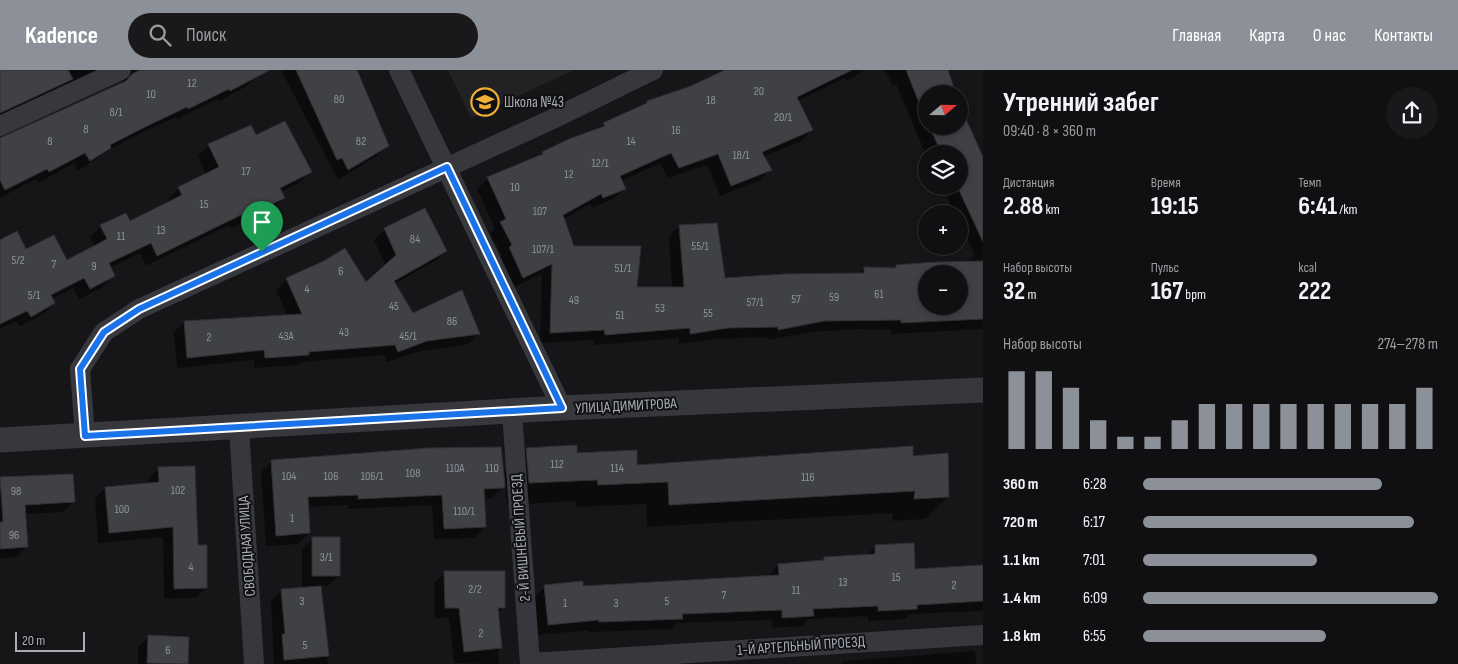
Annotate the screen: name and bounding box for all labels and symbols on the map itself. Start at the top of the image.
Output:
house number: 12 [187,76,197,91]
house number: 20 [754,84,764,99]
north arrow [918,85,968,135]
house number: 10 [146,87,156,102]
school or university icon: Школа №43 [470,87,500,117]
house number: 80 [334,92,344,107]
place label: Школа №43 [504,93,564,112]
house number: 18 [706,93,716,108]
house number: 8/1 [110,105,123,120]
house number: 20/1 [774,110,793,125]
house number: 8 [83,122,89,137]
house number: 16 [671,123,681,138]
house number: 8 [47,134,53,149]
house number: 82 [356,134,366,149]
house number: 14 [626,134,636,149]
house number: 18/1 [732,148,750,163]
house number: 12/1 [591,156,609,171]
house number: 17 [242,164,251,179]
house number: 12 [564,167,574,182]
house number: 10 [510,180,520,195]
house number: 15 [199,197,209,212]
pin [241,201,283,252]
house number: 107 [533,204,547,219]
house number: 13 [156,223,166,238]
house number: 11 [117,229,126,244]
house number: 84 [410,232,420,247]
house number: 55/1 [691,239,709,254]
house number: 107/1 [532,242,555,257]
house number: 5/2 [11,253,25,268]
house number: 7 [52,257,57,272]
house number: 9 [91,259,97,274]
house number: 51/1 [615,261,632,276]
house number: 6 [338,264,344,279]
house number: 4 [304,282,310,297]
house number: 61 [874,287,885,302]
house number: 5/1 [28,288,41,303]
house number: 59 [829,290,839,305]
house number: 57 [791,292,801,307]
house number: 49 [569,293,579,308]
house number: 57/1 [746,295,764,310]
house number: 45 [389,299,399,314]
house number: 53 [655,301,665,316]
house number: 55 [703,306,713,321]
house number: 51 [615,308,625,323]
house number: 86 [447,314,457,329]
house number: 43 [339,325,349,340]
house number: 43А [278,329,294,344]
house number: 45/1 [399,329,418,344]
house number: 2 [207,330,212,345]
street label: УЛИЦА ДИМИТРОВА [575,394,678,418]
house number: 112 [550,457,564,472]
house number: 110А [446,461,465,476]
house number: 110 [485,461,499,476]
house number: 114 [610,461,624,476]
house number: 108 [406,466,420,481]
house number: 104 [282,469,296,484]
house number: 106 [324,469,338,484]
house number: 106/1 [361,469,384,484]
house number: 116 [801,470,815,485]
street label: 2-Й ВИШНЁВЫЙ ПРОЕЗД [507,474,535,602]
house number: 102 [171,483,185,498]
house number: 98 [11,484,21,499]
street label: СВОБОДНАЯ УЛИЦА [234,495,260,597]
house number: 100 [115,502,129,517]
house number: 110/1 [453,504,476,519]
house number: 1 [290,511,295,526]
house number: 96 [9,528,19,543]
house number: 3/1 [320,550,333,565]
house number: 4 [188,560,194,575]
house number: 15 [891,570,901,585]
house number: 13 [838,575,848,590]
house number: 2 [952,578,957,593]
house number: 2/2 [468,582,482,597]
house number: 11 [792,583,801,598]
house number: 7 [722,588,727,603]
house number: 3 [299,594,305,609]
house number: 5 [665,594,670,609]
house number: 1 [563,596,568,611]
house number: 3 [613,596,619,611]
house number: 2 [479,626,484,641]
scale bar [15,629,85,652]
street label: 1-Й АРТЕЛЬНЫЙ ПРОЕЗД [736,632,866,660]
house number: 5 [303,638,308,653]
house number: 6 [165,643,171,658]

